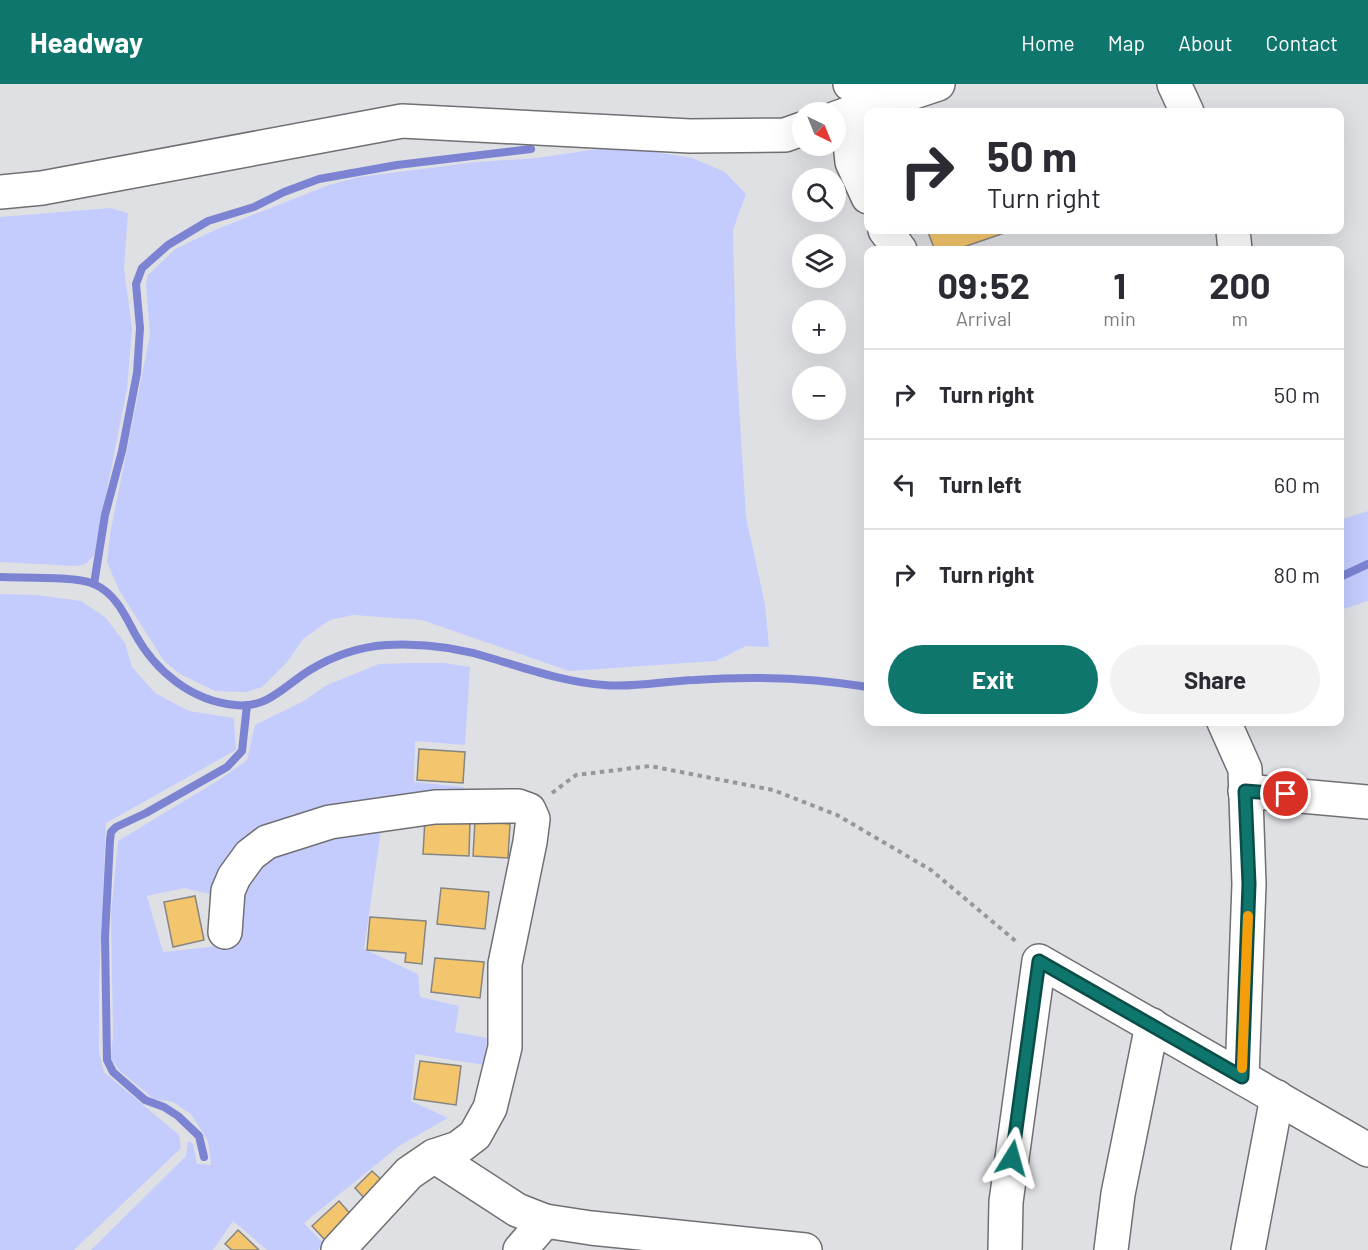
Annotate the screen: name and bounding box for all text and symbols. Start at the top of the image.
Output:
text: Headway [30,25,143,59]
text: Home [1021,30,1075,55]
text: Map [1108,30,1145,55]
text: About [1178,30,1233,55]
text: Contact [1266,30,1338,55]
north arrow [792,102,846,156]
map controls [792,102,846,420]
text: 50 m [987,130,1077,180]
icon: right [888,132,966,210]
button: search [792,168,846,222]
text: Turn right [987,181,1101,213]
button: layers [792,234,846,288]
text: 09:52 [938,263,1030,306]
text: 1 [1113,263,1126,306]
text: 200 [1209,263,1270,306]
button: + [792,300,846,354]
text: Arrival [956,306,1012,330]
text: min [1103,306,1136,330]
text: m [1232,306,1248,330]
button: − [792,366,846,420]
icon: right [888,378,921,411]
text: Turn right [939,381,1034,407]
text: 50 m [1274,381,1320,407]
icon: left [888,468,921,501]
text: Turn left [939,471,1022,497]
text: 60 m [1274,471,1320,497]
icon: right [888,558,921,591]
text: Turn right [939,561,1034,587]
text: 80 m [1274,561,1320,587]
button: Exit [888,645,1098,714]
button: Share [1110,645,1320,714]
pin [1260,768,1311,819]
icon: arrive [1269,777,1302,810]
position arrow [980,1126,1044,1190]

